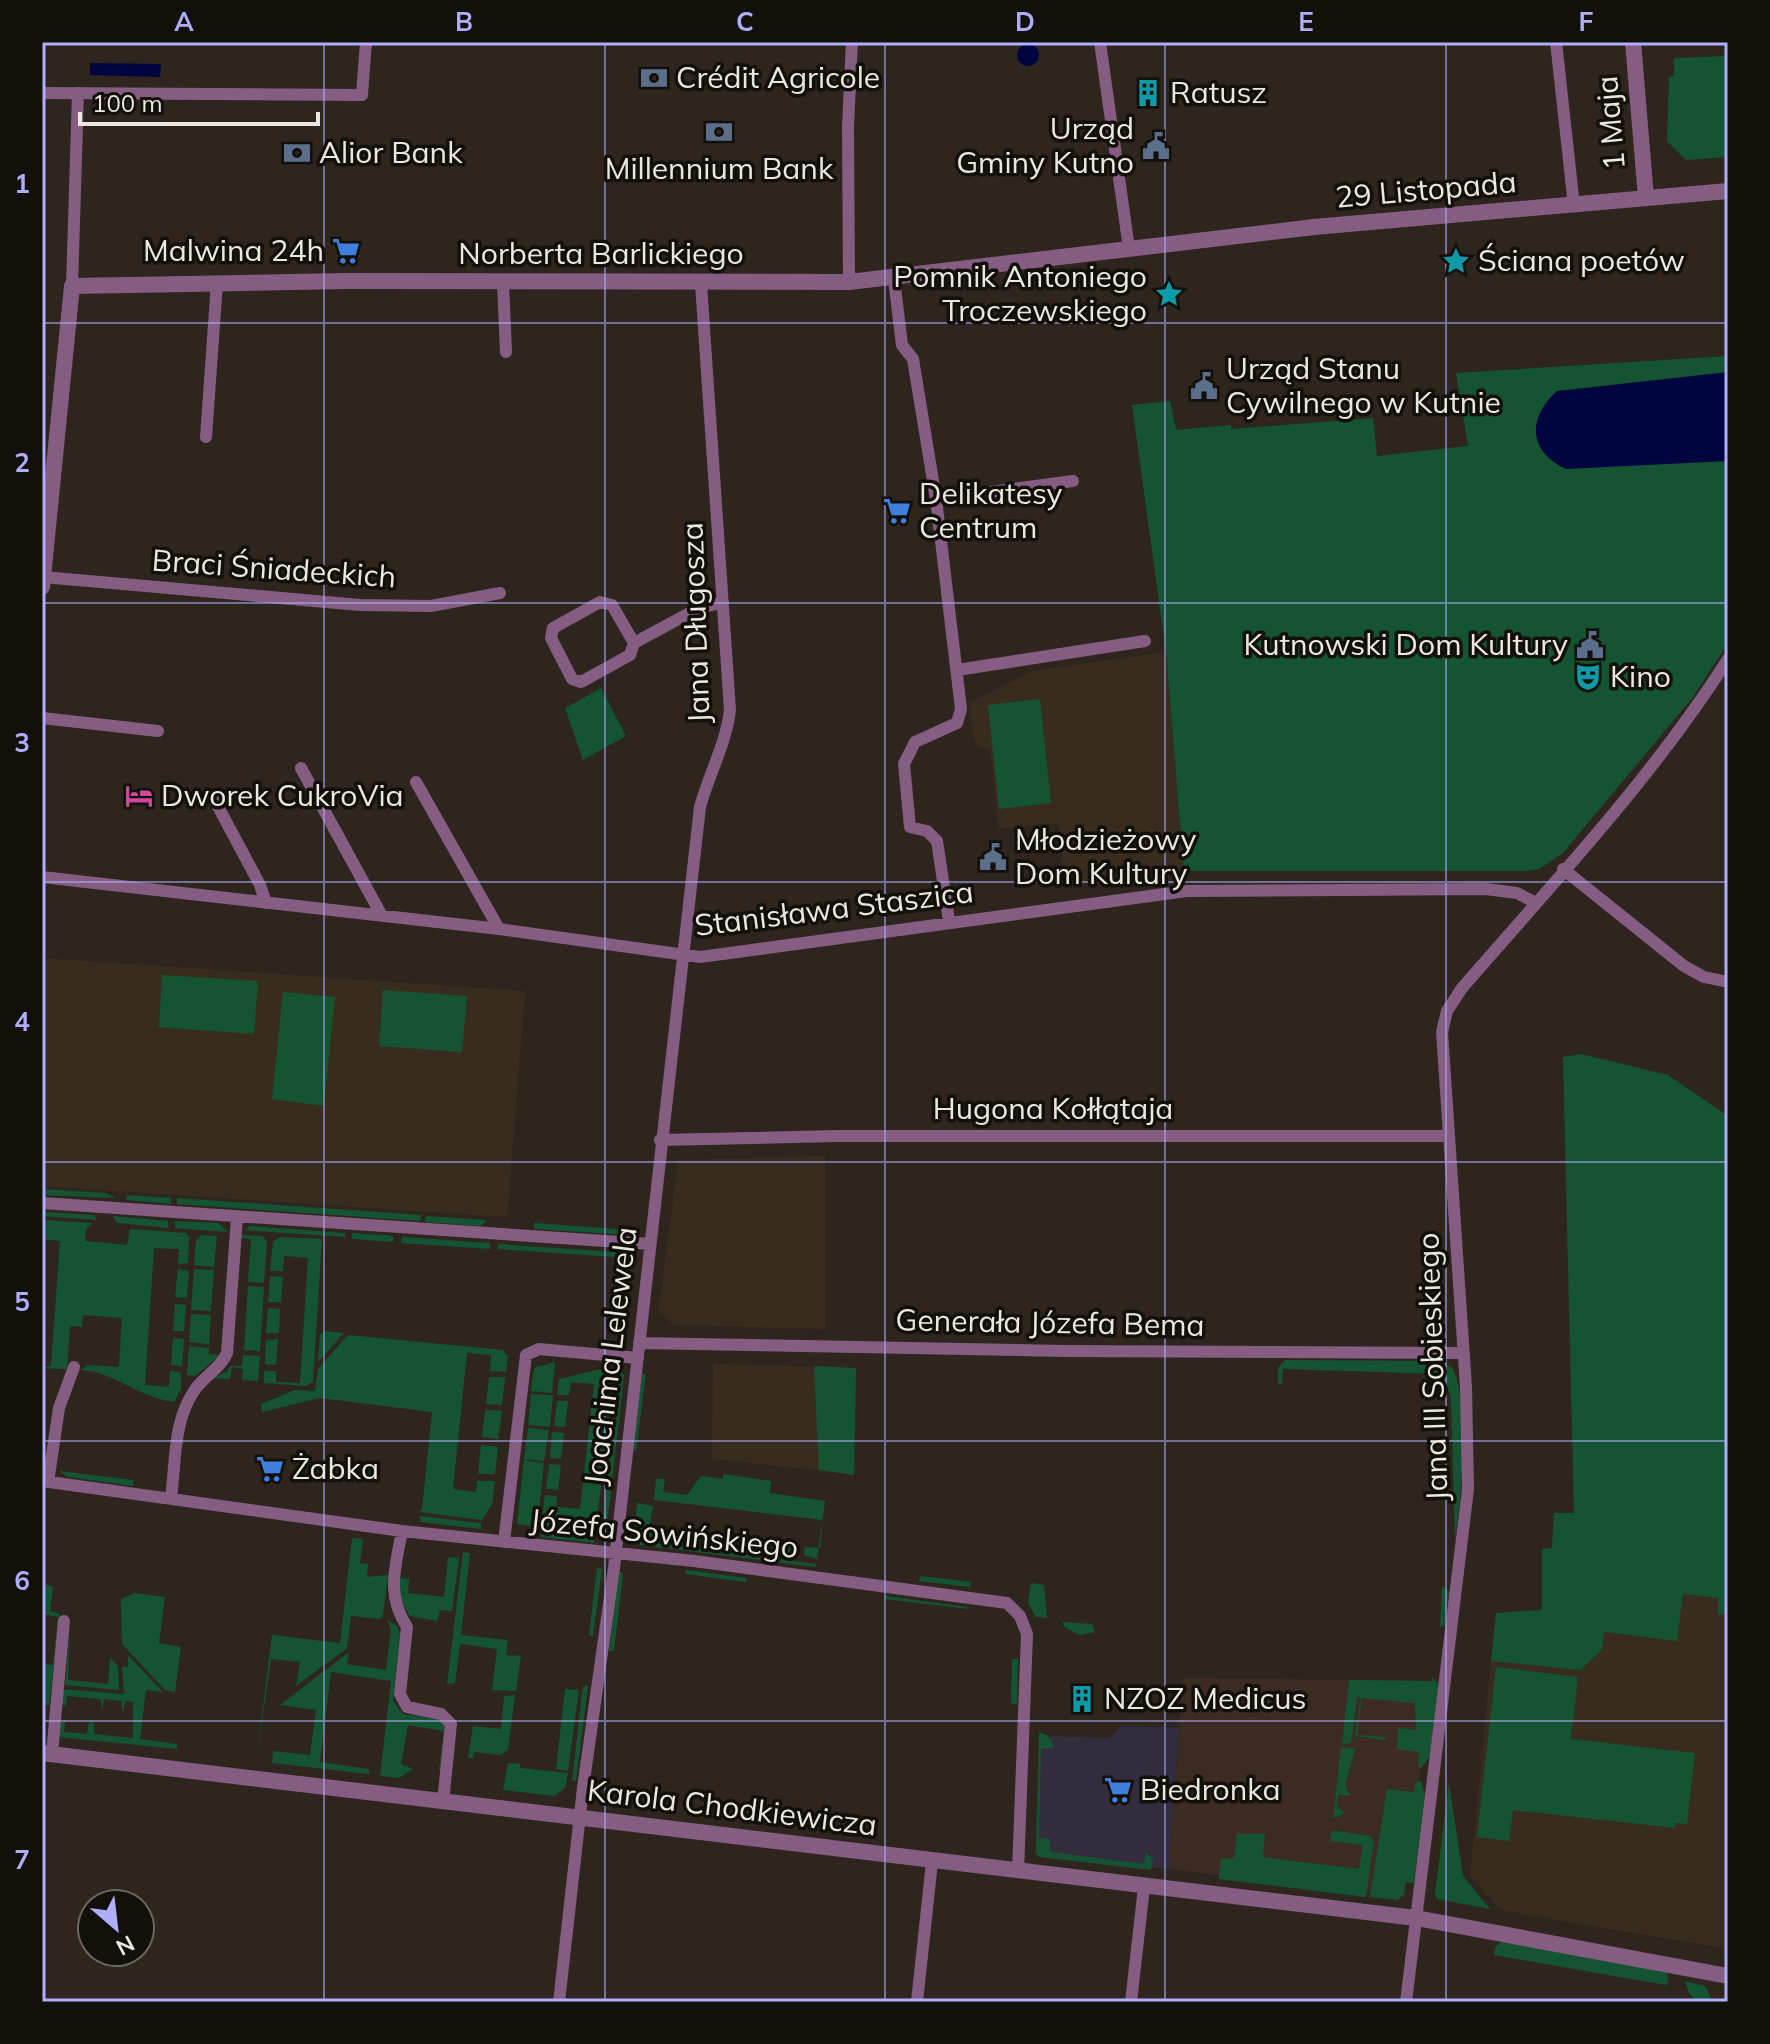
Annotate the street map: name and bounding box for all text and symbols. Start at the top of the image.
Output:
text: A [174,5,194,38]
text: B [455,5,473,38]
text: C [736,5,754,38]
text: D [1015,5,1035,38]
text: E [1298,5,1314,38]
text: F [1579,5,1594,38]
place label: Crédit Agricole [676,58,880,96]
bank icon: Crédit Agricole [639,63,669,93]
place label: Ratusz [1170,73,1267,111]
street label: 1 Maja [1587,74,1633,172]
scale bar [80,76,318,126]
building icon: Ratusz [1133,78,1163,108]
text: 100 m [92,88,163,118]
place label: Urząd Gminy Kutno [956,109,1134,181]
bank icon: Millennium Bank [704,117,734,147]
public building icon: Urząd Gminy Kutno [1141,131,1171,161]
place label: Alior Bank [319,133,463,171]
bank icon: Alior Bank [282,138,312,168]
place label: Millennium Bank [605,149,834,187]
street label: 29 Listopada [1334,162,1518,216]
text: 1 [14,167,30,200]
place label: Malwina 24h [143,231,324,269]
street label: Norberta Barlickiego [458,234,744,272]
supermarket icon: Malwina 24h [331,236,361,266]
place label: Ściana poetów [1478,241,1685,279]
place icon: Ściana poetów [1441,246,1471,276]
place label: Pomnik Antoniego Troczewskiego [893,257,1147,329]
place icon: Pomnik Antoniego Troczewskiego [1154,279,1184,309]
place label: Urząd Stanu Cywilnego w Kutnie [1226,349,1501,421]
public building icon: Urząd Stanu Cywilnego w Kutnie [1189,371,1219,401]
text: 2 [14,446,30,479]
place label: Delikatesy Centrum [919,474,1063,546]
supermarket icon: Delikatesy Centrum [882,496,912,526]
street label: Jana Długosza [672,522,718,724]
street label: Braci Śniadeckich [151,541,397,595]
place label: Kutnowski Dom Kultury [1244,625,1568,663]
public building icon: Kutnowski Dom Kultury [1575,630,1605,660]
place label: Kino [1610,657,1671,695]
theatre icon: Kino [1573,662,1603,692]
text: 3 [14,726,30,759]
place label: Dworek CukroVia [161,776,404,814]
hotel icon: Dworek CukroVia [124,781,154,811]
place label: Młodzieżowy Dom Kultury [1015,820,1197,892]
public building icon: Młodzieżowy Dom Kultury [978,842,1008,872]
street label: Stanisława Staszica [692,872,975,944]
text: 4 [14,1005,30,1038]
street label: Hugona Kołłątaja [933,1089,1173,1127]
street label: Joachima Lelewela [575,1225,645,1487]
street label: Jana III Sobieskiego [1408,1232,1456,1502]
text: 5 [14,1285,30,1318]
street label: Generała Józefa Bema [895,1300,1205,1344]
place label: Żabka [292,1449,379,1487]
supermarket icon: Żabka [255,1454,285,1484]
street label: Józefa Sowińskiego [528,1500,800,1566]
text: 6 [14,1564,30,1597]
place label: NZOZ Medicus [1104,1679,1307,1717]
building icon: NZOZ Medicus [1067,1684,1097,1714]
street label: Karola Chodkiewicza [585,1770,879,1844]
place label: Biedronka [1140,1770,1281,1808]
supermarket icon: Biedronka [1103,1775,1133,1805]
text: 7 [14,1843,30,1876]
north arrow [76,1888,156,1968]
text: N [111,1929,139,1962]

